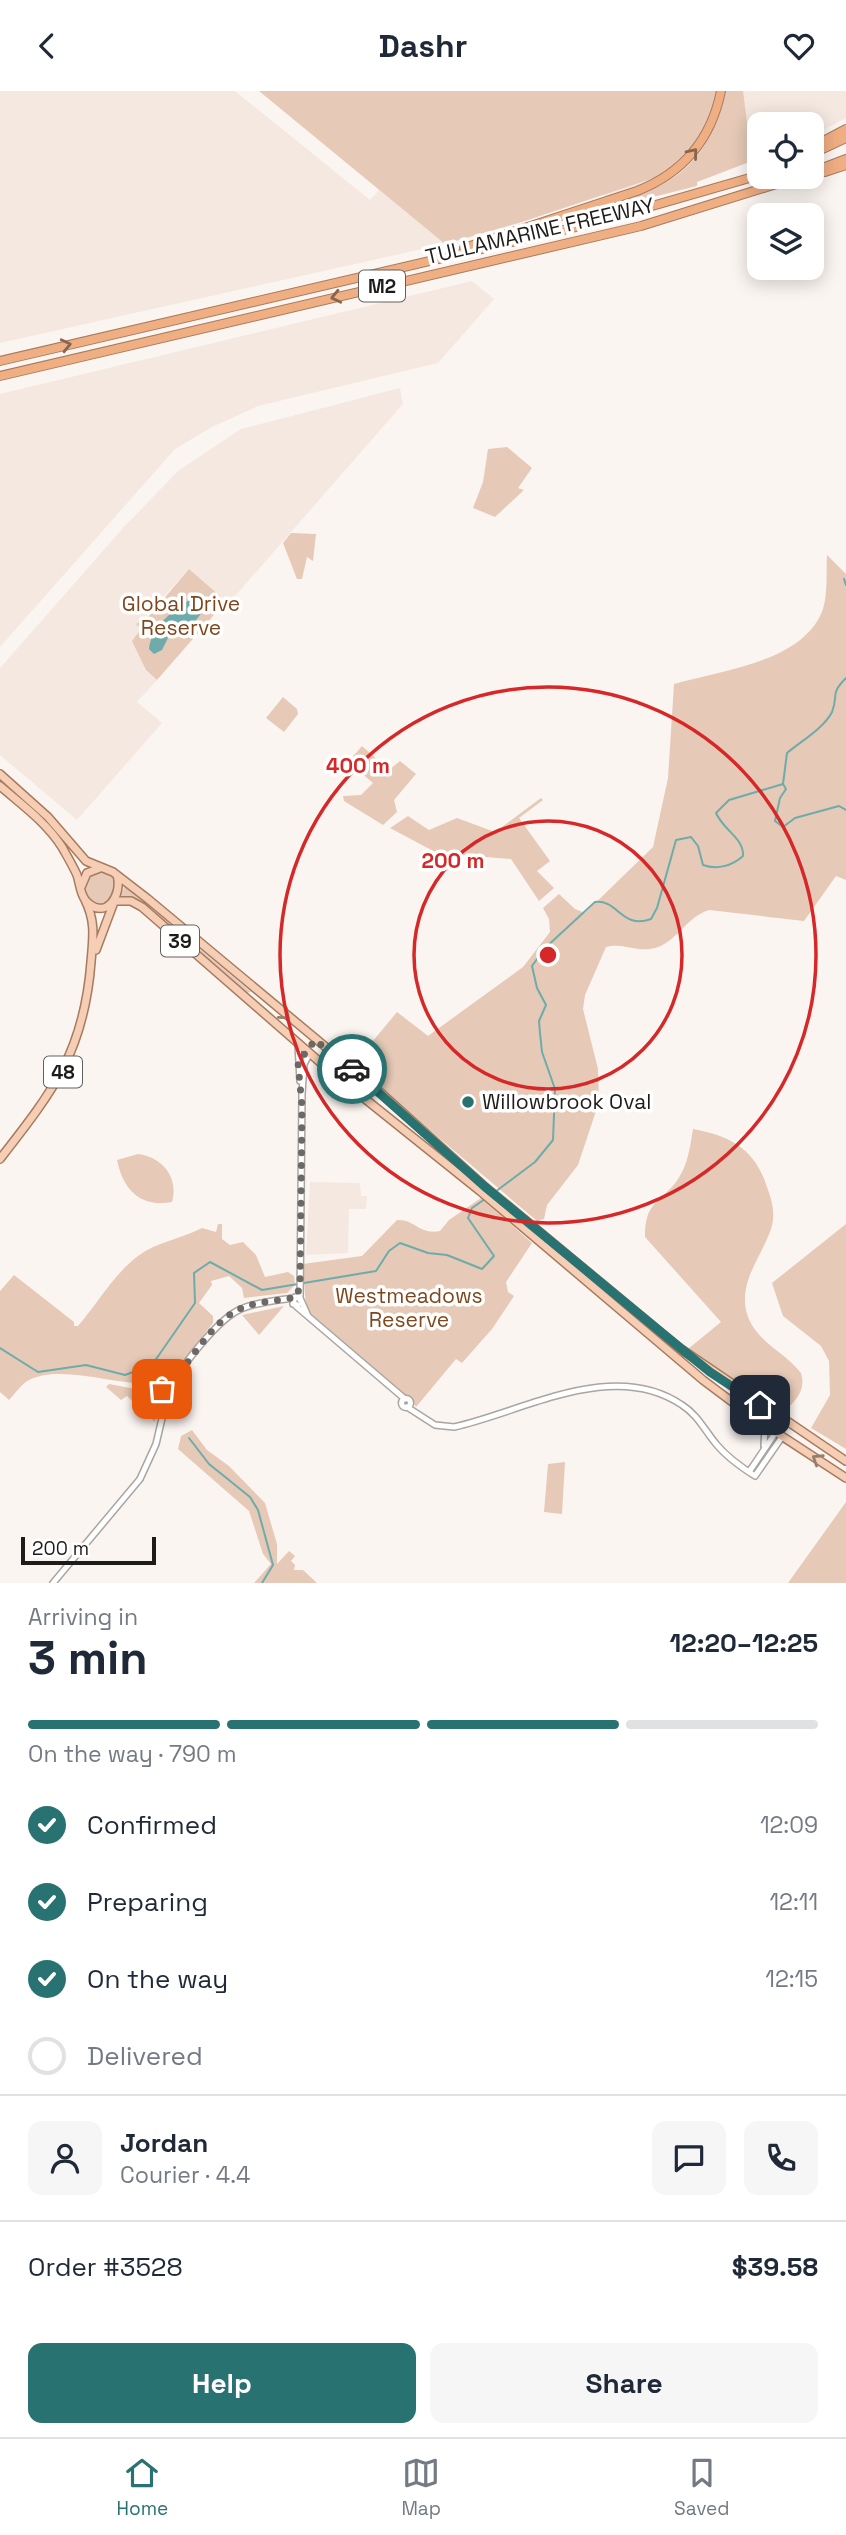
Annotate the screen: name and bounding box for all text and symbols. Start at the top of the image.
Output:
text: Dashr [379,26,467,66]
icon: back [28,27,66,65]
icon: heart [780,27,818,65]
map controls [747,112,824,280]
button: locate [747,112,824,189]
one-way arrow [684,149,697,161]
street label: TULLAMARINE FREEWAY [423,191,657,270]
button: layers [747,203,824,280]
road number: M2 [359,271,405,301]
one-way arrow [330,289,342,303]
one-way arrow [60,339,72,353]
park label: Global Drive Reserve [122,590,240,641]
text: 400 m [326,752,390,779]
text: 200 m [422,847,484,874]
road number: 39 [161,925,199,957]
centre of rings [536,943,560,967]
one-way arrow [277,1007,290,1019]
courier [317,1034,387,1104]
icon: car [333,1050,371,1088]
road number: 48 [44,1056,82,1087]
place label: Willowbrook Oval [482,1088,651,1115]
marker: Willowbrook Oval [460,1094,476,1110]
park label: Westmeadows Reserve [335,1282,483,1333]
pin [132,1359,192,1419]
icon: bag [143,1370,181,1408]
pin [730,1375,790,1435]
icon: home [741,1386,779,1424]
one-way arrow [812,1455,825,1468]
scale bar [21,1534,156,1566]
text: 200 m [32,1536,89,1561]
text: Arriving in [28,1602,138,1632]
text: 12:20–12:25 [670,1626,818,1660]
text: 3 min [28,1629,148,1687]
text: On the way · 790 m [28,1739,236,1769]
icon: check [28,1806,66,1844]
text: Confirmed [87,1808,217,1842]
text: 12:09 [760,1810,818,1840]
icon: check [28,1883,66,1921]
text: Preparing [87,1885,208,1919]
text: 12:11 [769,1887,818,1917]
icon: check [28,1960,66,1998]
text: On the way [87,1962,228,1996]
text: 12:15 [765,1964,818,1994]
text: Delivered [87,2039,203,2073]
button: person [28,2121,102,2195]
button: chat [652,2121,726,2195]
button: phone [744,2121,818,2195]
text: Jordan [120,2126,208,2160]
text: Courier · 4.4 [120,2160,250,2190]
text: Order #3528 [28,2250,183,2284]
text: $39.58 [732,2250,818,2284]
button: Help [28,2343,416,2423]
button: Share [430,2343,818,2423]
tab: Home [117,2454,168,2521]
tab: Map [401,2454,441,2521]
tab: Saved [674,2454,729,2521]

